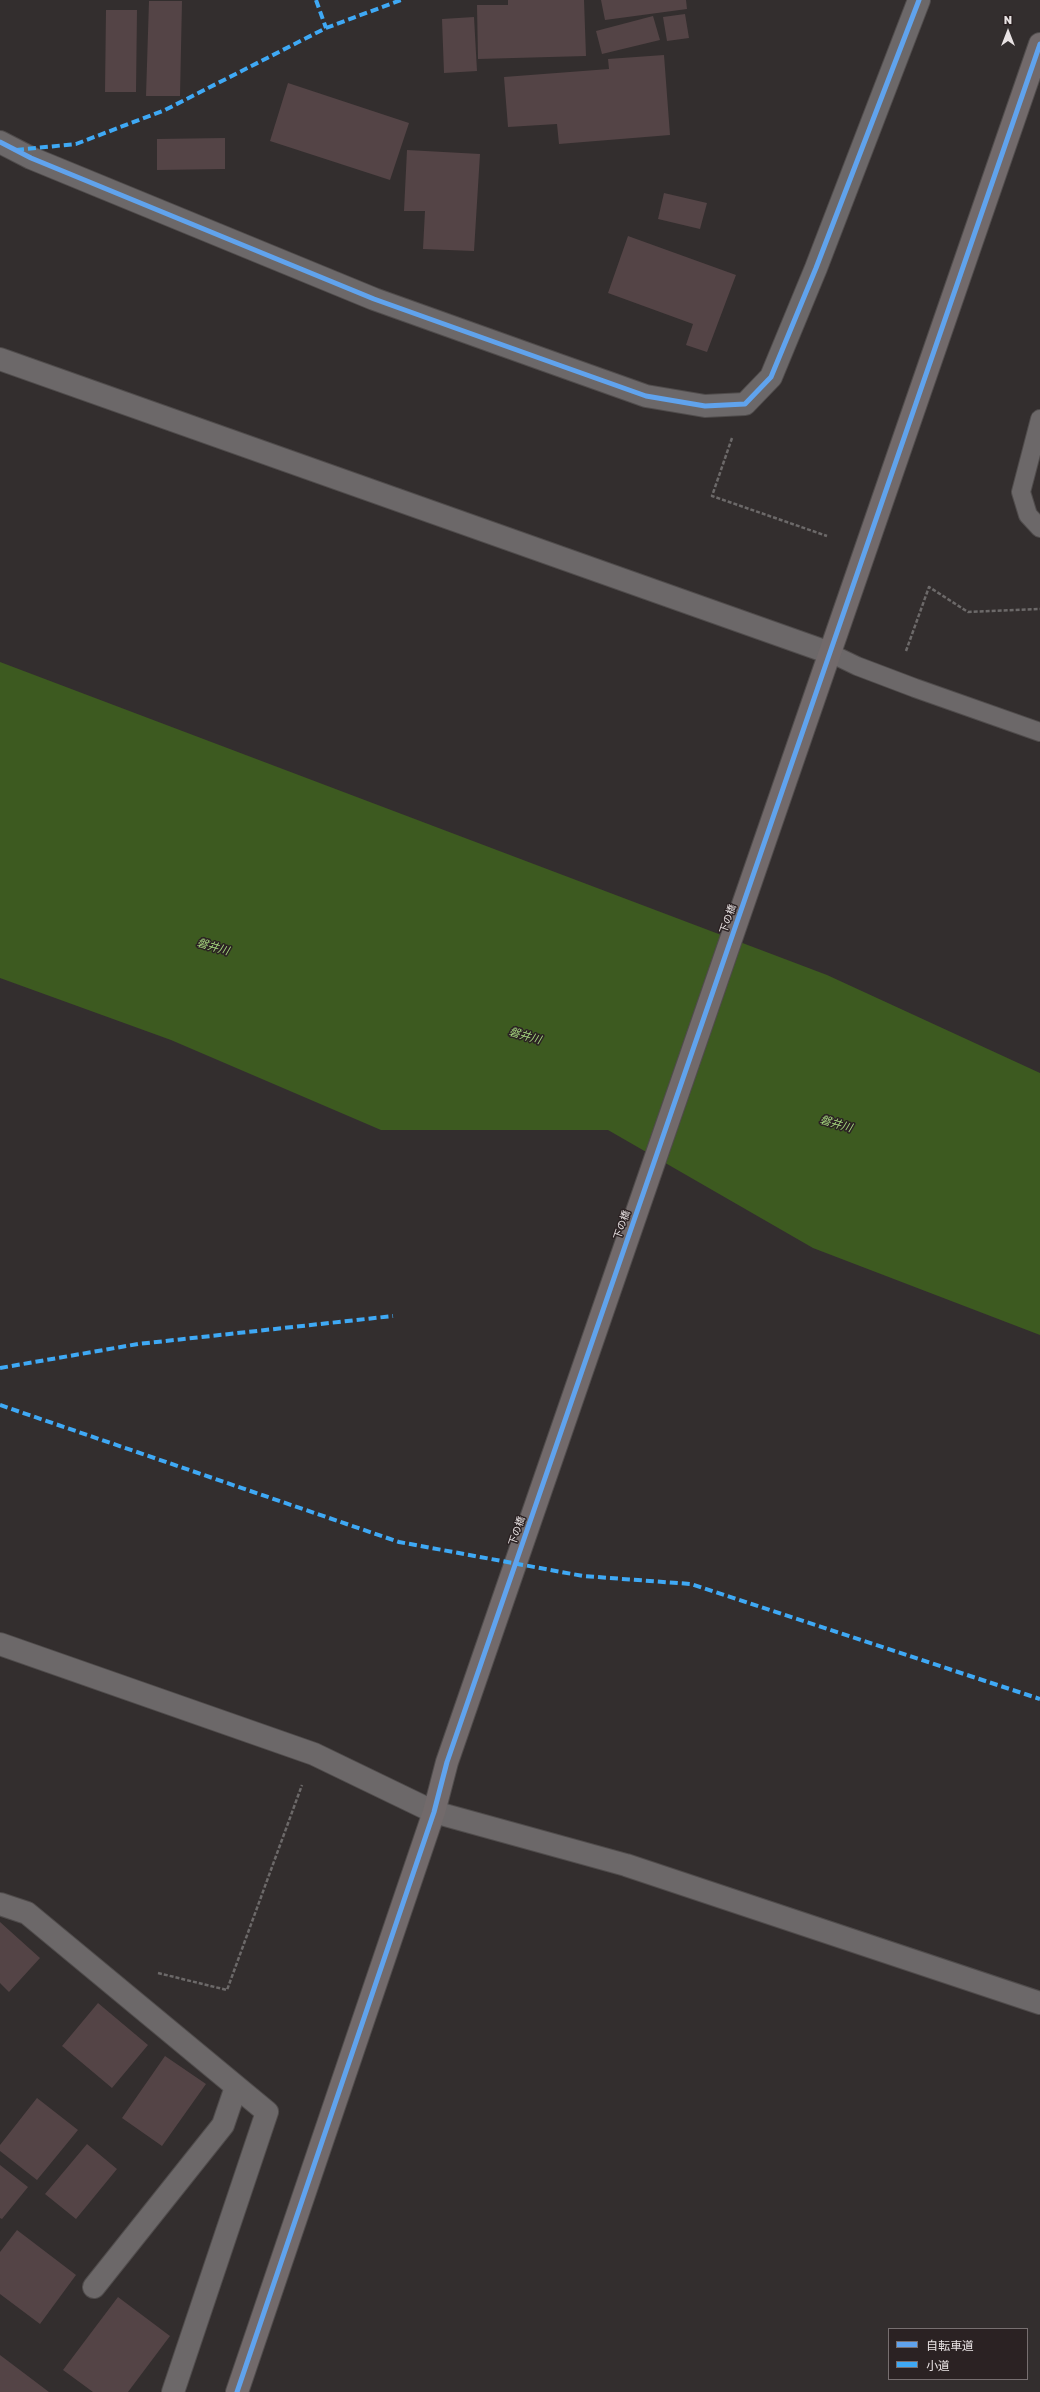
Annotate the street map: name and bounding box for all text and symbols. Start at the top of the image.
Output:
north arrow [988,12,1028,52]
text: N [1004,13,1012,26]
street label: 下の橋 [717,903,739,935]
water label: 磐井川 [195,936,231,958]
water label: 磐井川 [507,1025,543,1047]
water label: 磐井川 [818,1113,854,1135]
street label: 下の橋 [611,1209,633,1241]
street label: 下の橋 [506,1515,528,1547]
legend [888,2328,1028,2380]
text: 自転車道 [926,2338,974,2353]
text: 小道 [926,2358,950,2373]

